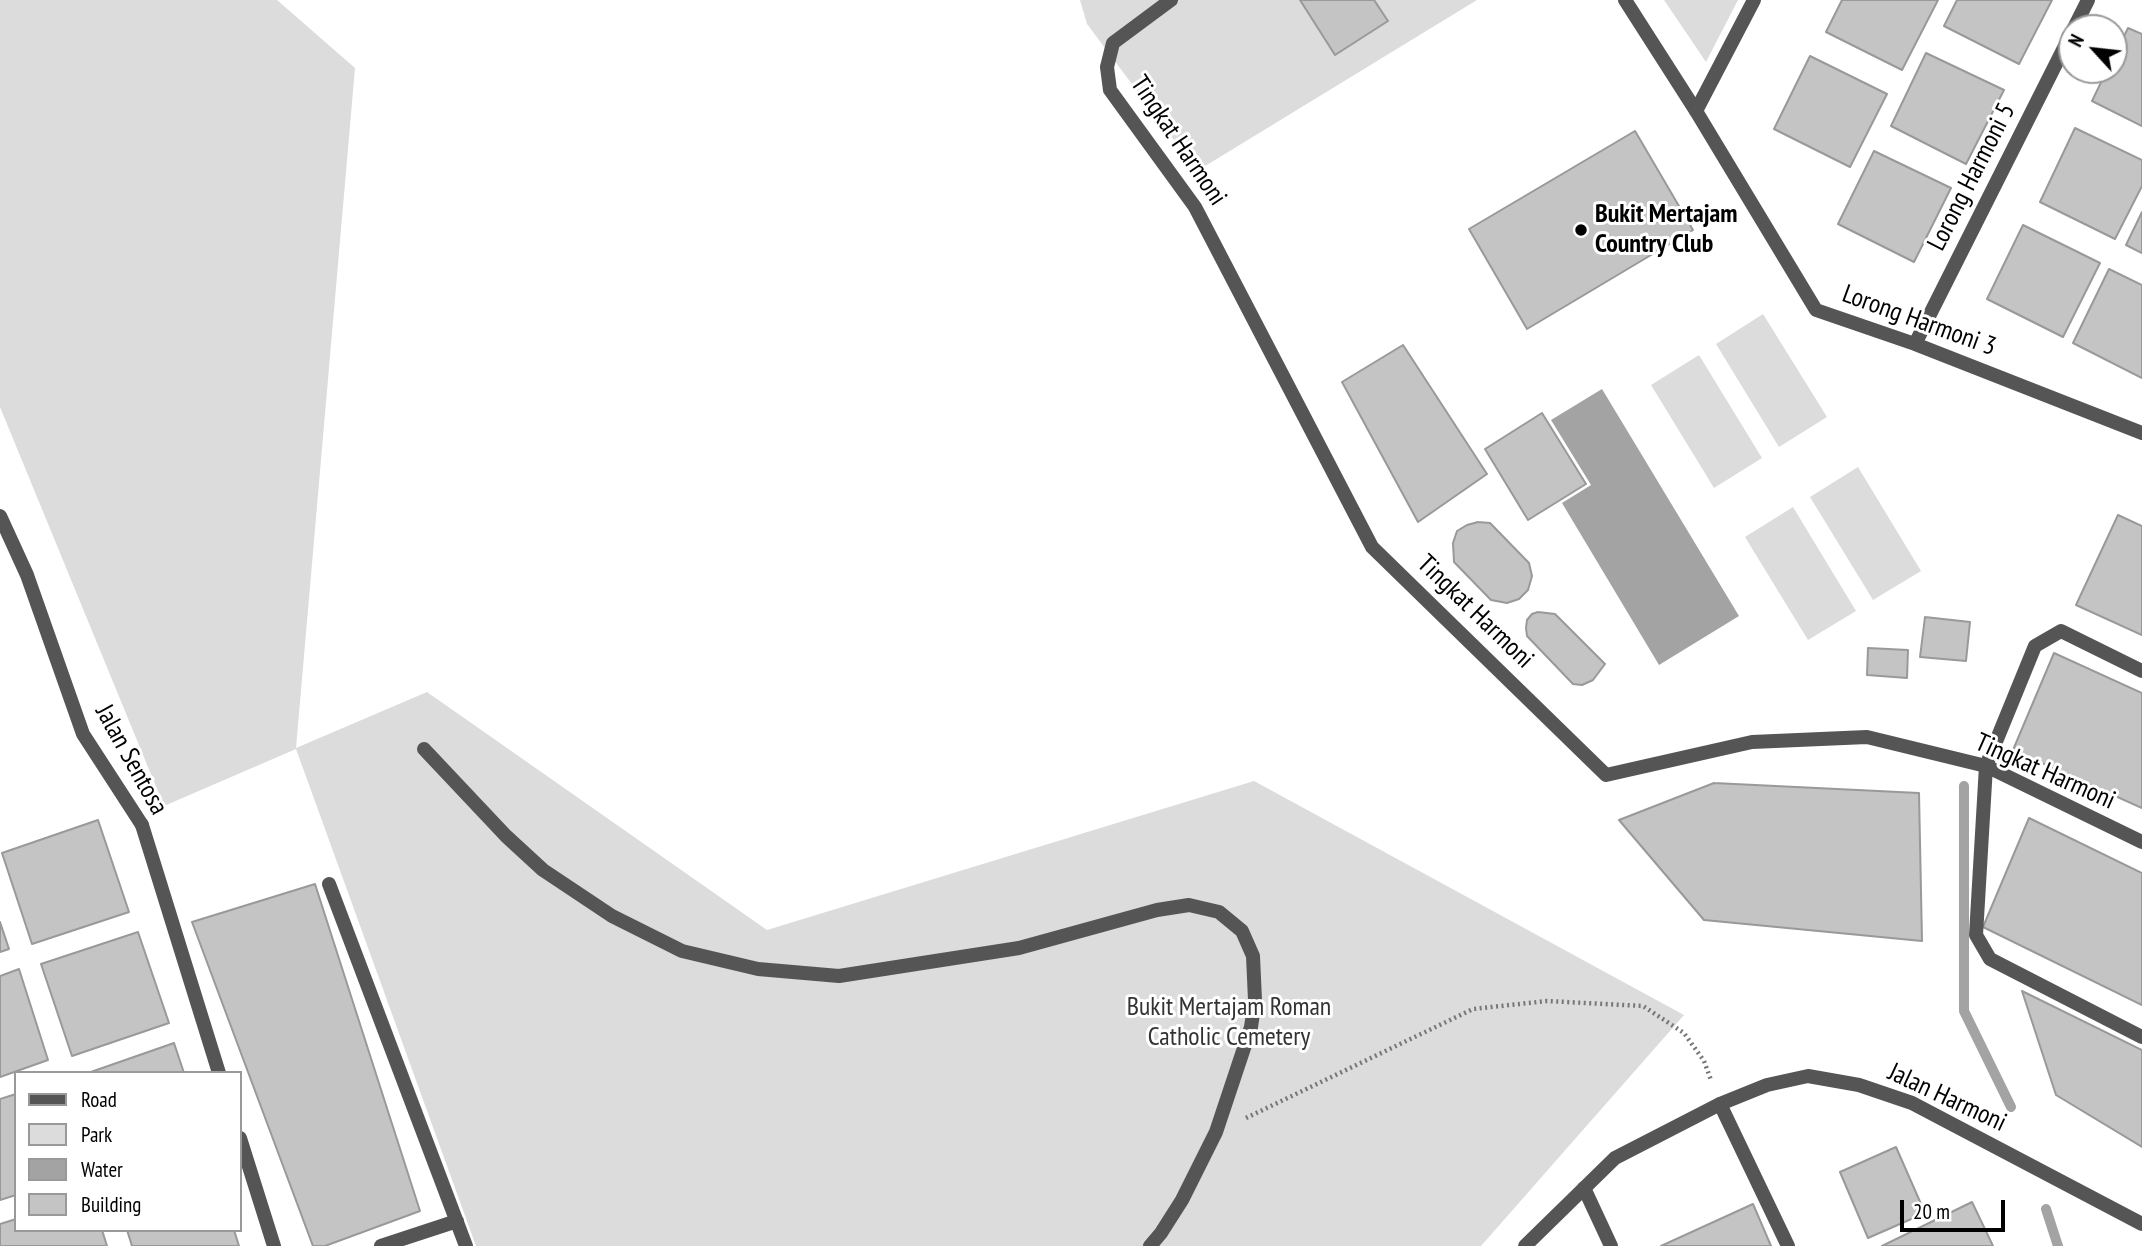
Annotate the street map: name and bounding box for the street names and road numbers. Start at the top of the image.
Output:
street label: Tingkat Harmoni [1123,70,1233,212]
street label: Lorong Harmoni 5 [1921,98,2023,256]
street label: Lorong Harmoni 3 [1838,279,2000,363]
street label: Tingkat Harmoni [1410,549,1540,675]
street label: Jalan Sentosa [88,700,174,820]
street label: Tingkat Harmoni [1970,727,2120,817]
street label: Jalan Harmoni [1883,1057,2011,1139]

